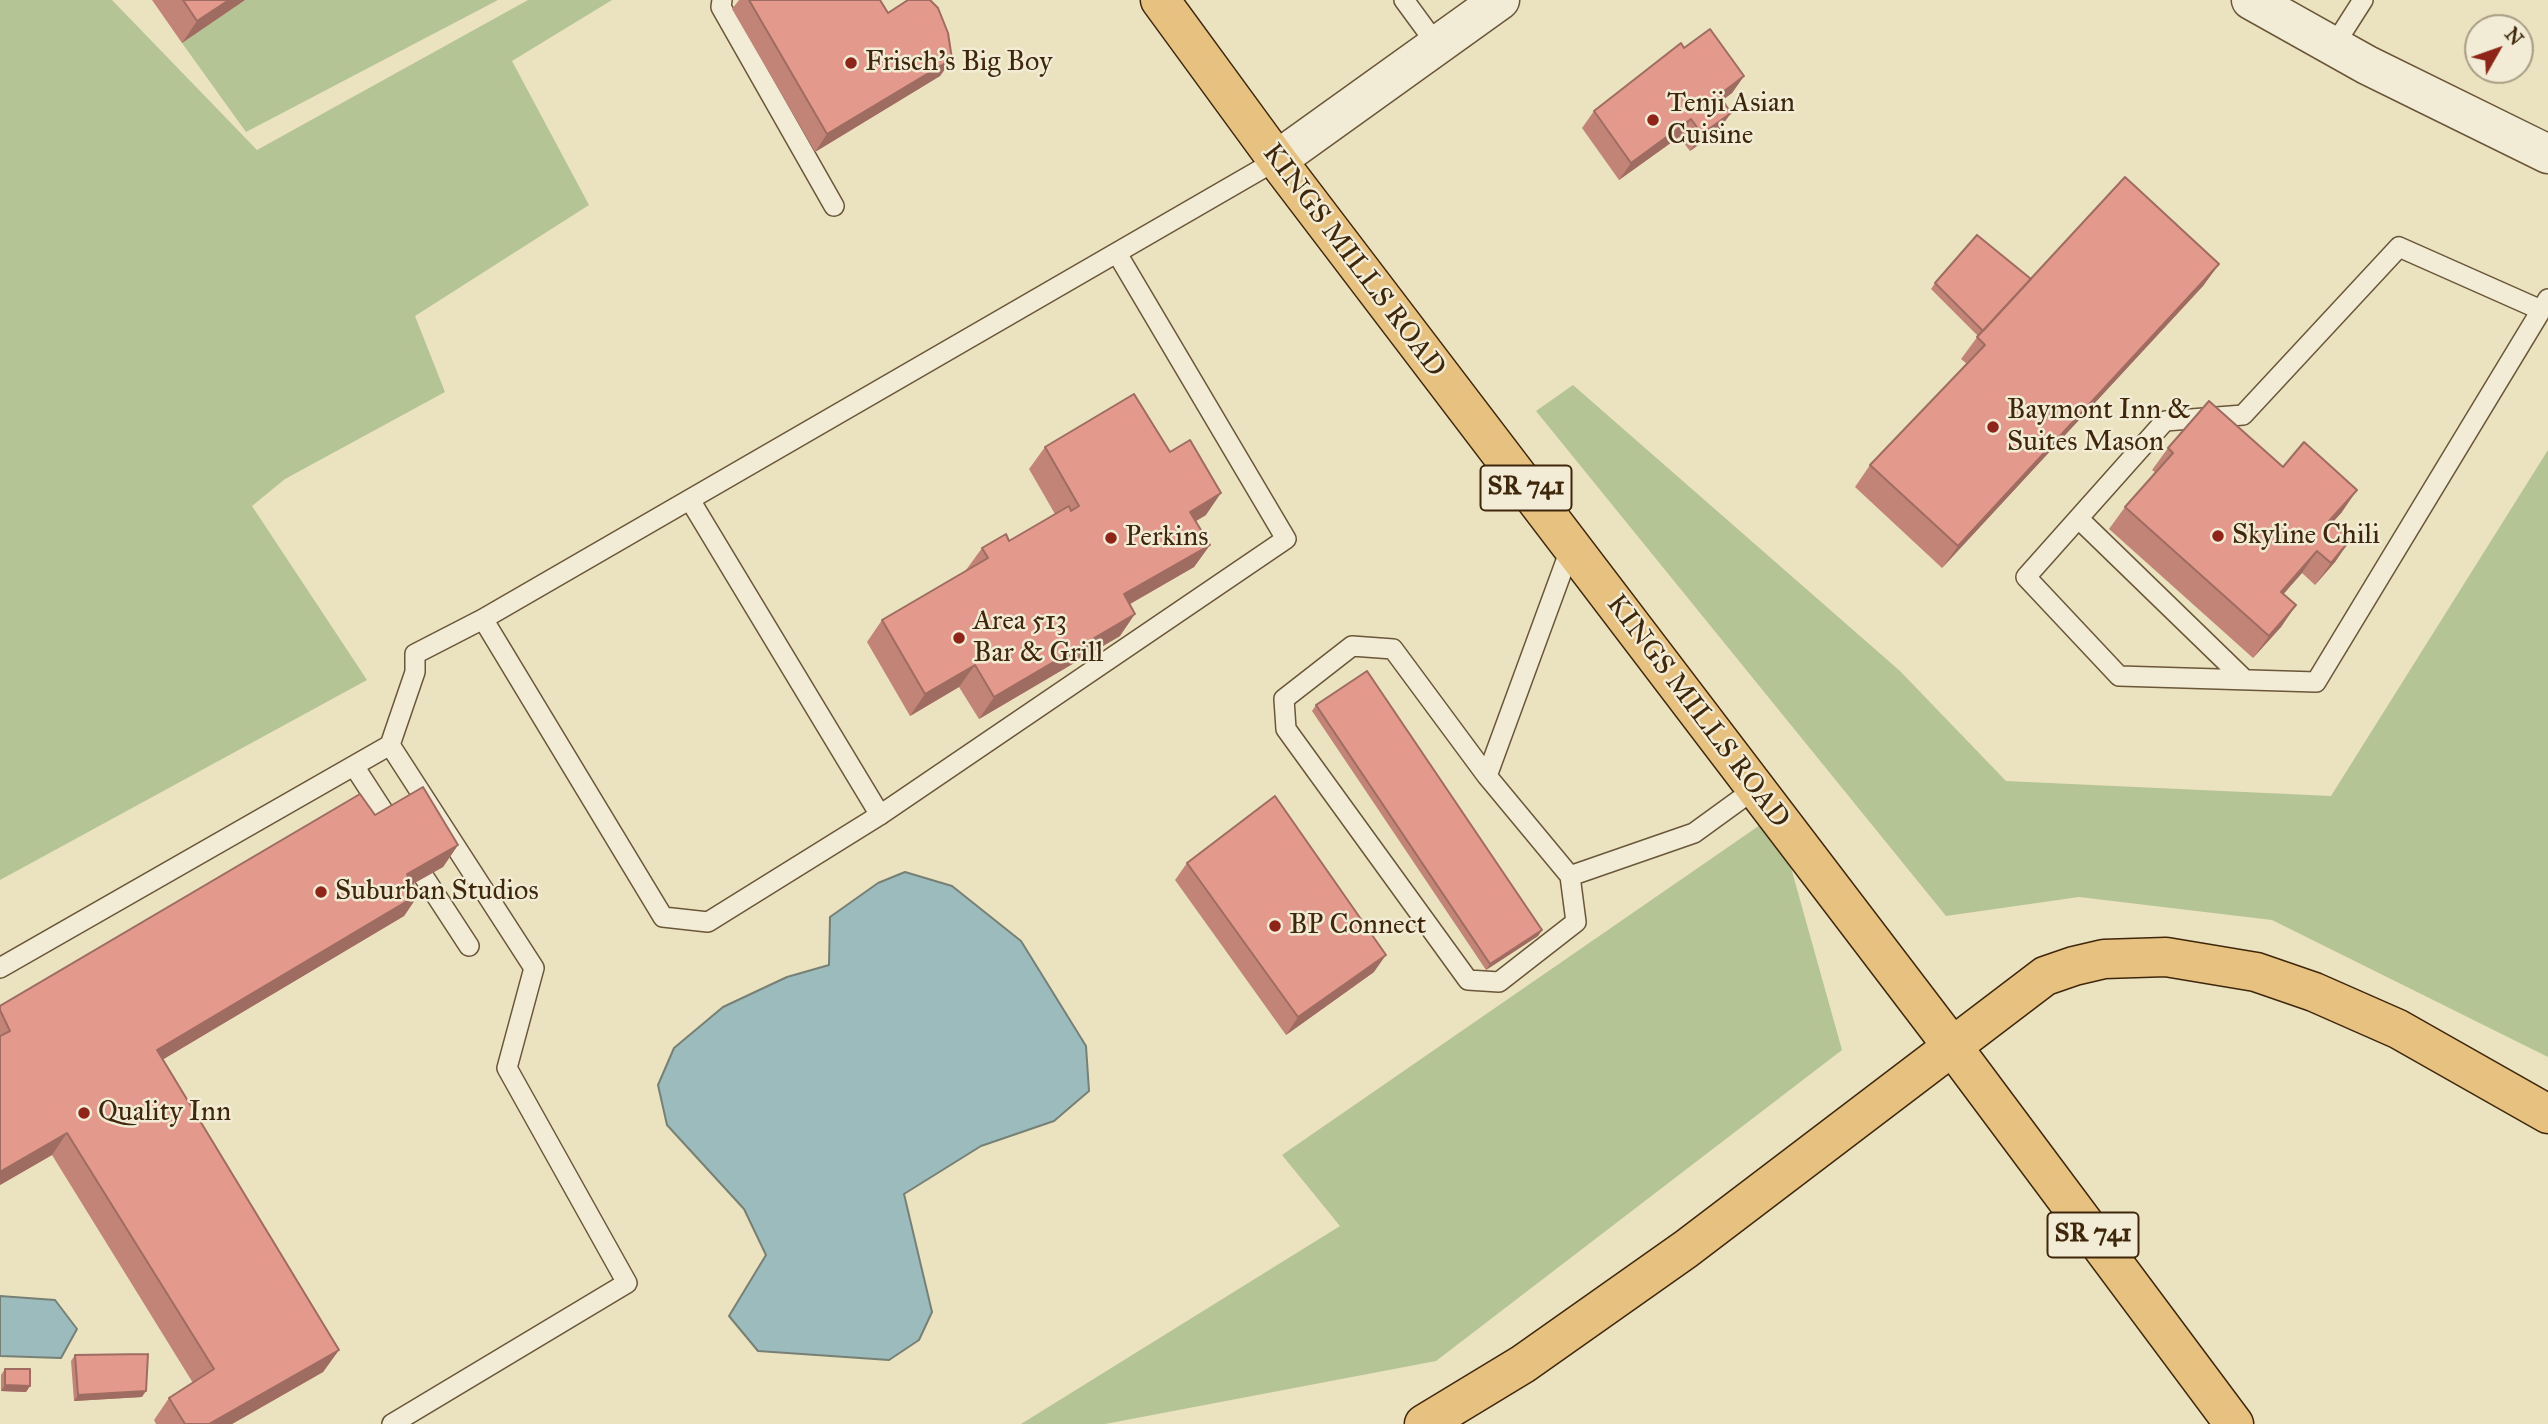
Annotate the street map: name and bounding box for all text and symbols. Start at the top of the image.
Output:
north arrow [2464,14,2534,84]
text: N [2500,23,2528,50]
place label: Frisch's Big Boy [865,46,1052,80]
marker: Frisch's Big Boy [843,55,859,71]
place label: Tenji Asian Cuisine [1667,87,1795,153]
marker: Tenji Asian Cuisine [1645,112,1661,128]
street label: KINGS MILLS ROAD [1254,138,1452,384]
place label: Baymont Inn & Suites Mason [2007,394,2191,460]
marker: Baymont Inn & Suites Mason [1985,419,2001,435]
road number: SR 741 [1480,466,1572,510]
place label: Skyline Chili [2232,519,2380,553]
place label: Perkins [1125,521,1208,555]
marker: Skyline Chili [2210,528,2226,544]
marker: Perkins [1103,530,1119,546]
street label: KINGS MILLS ROAD [1598,589,1796,835]
place label: Area 513 Bar & Grill [973,605,1103,671]
marker: Area 513 Bar & Grill [951,630,967,646]
place label: Suburban Studios [335,875,539,909]
marker: Suburban Studios [313,884,329,900]
place label: BP Connect [1289,909,1426,943]
marker: BP Connect [1267,918,1283,934]
place label: Quality Inn [98,1096,231,1130]
marker: Quality Inn [76,1105,92,1121]
road number: SR 741 [2048,1212,2138,1258]

